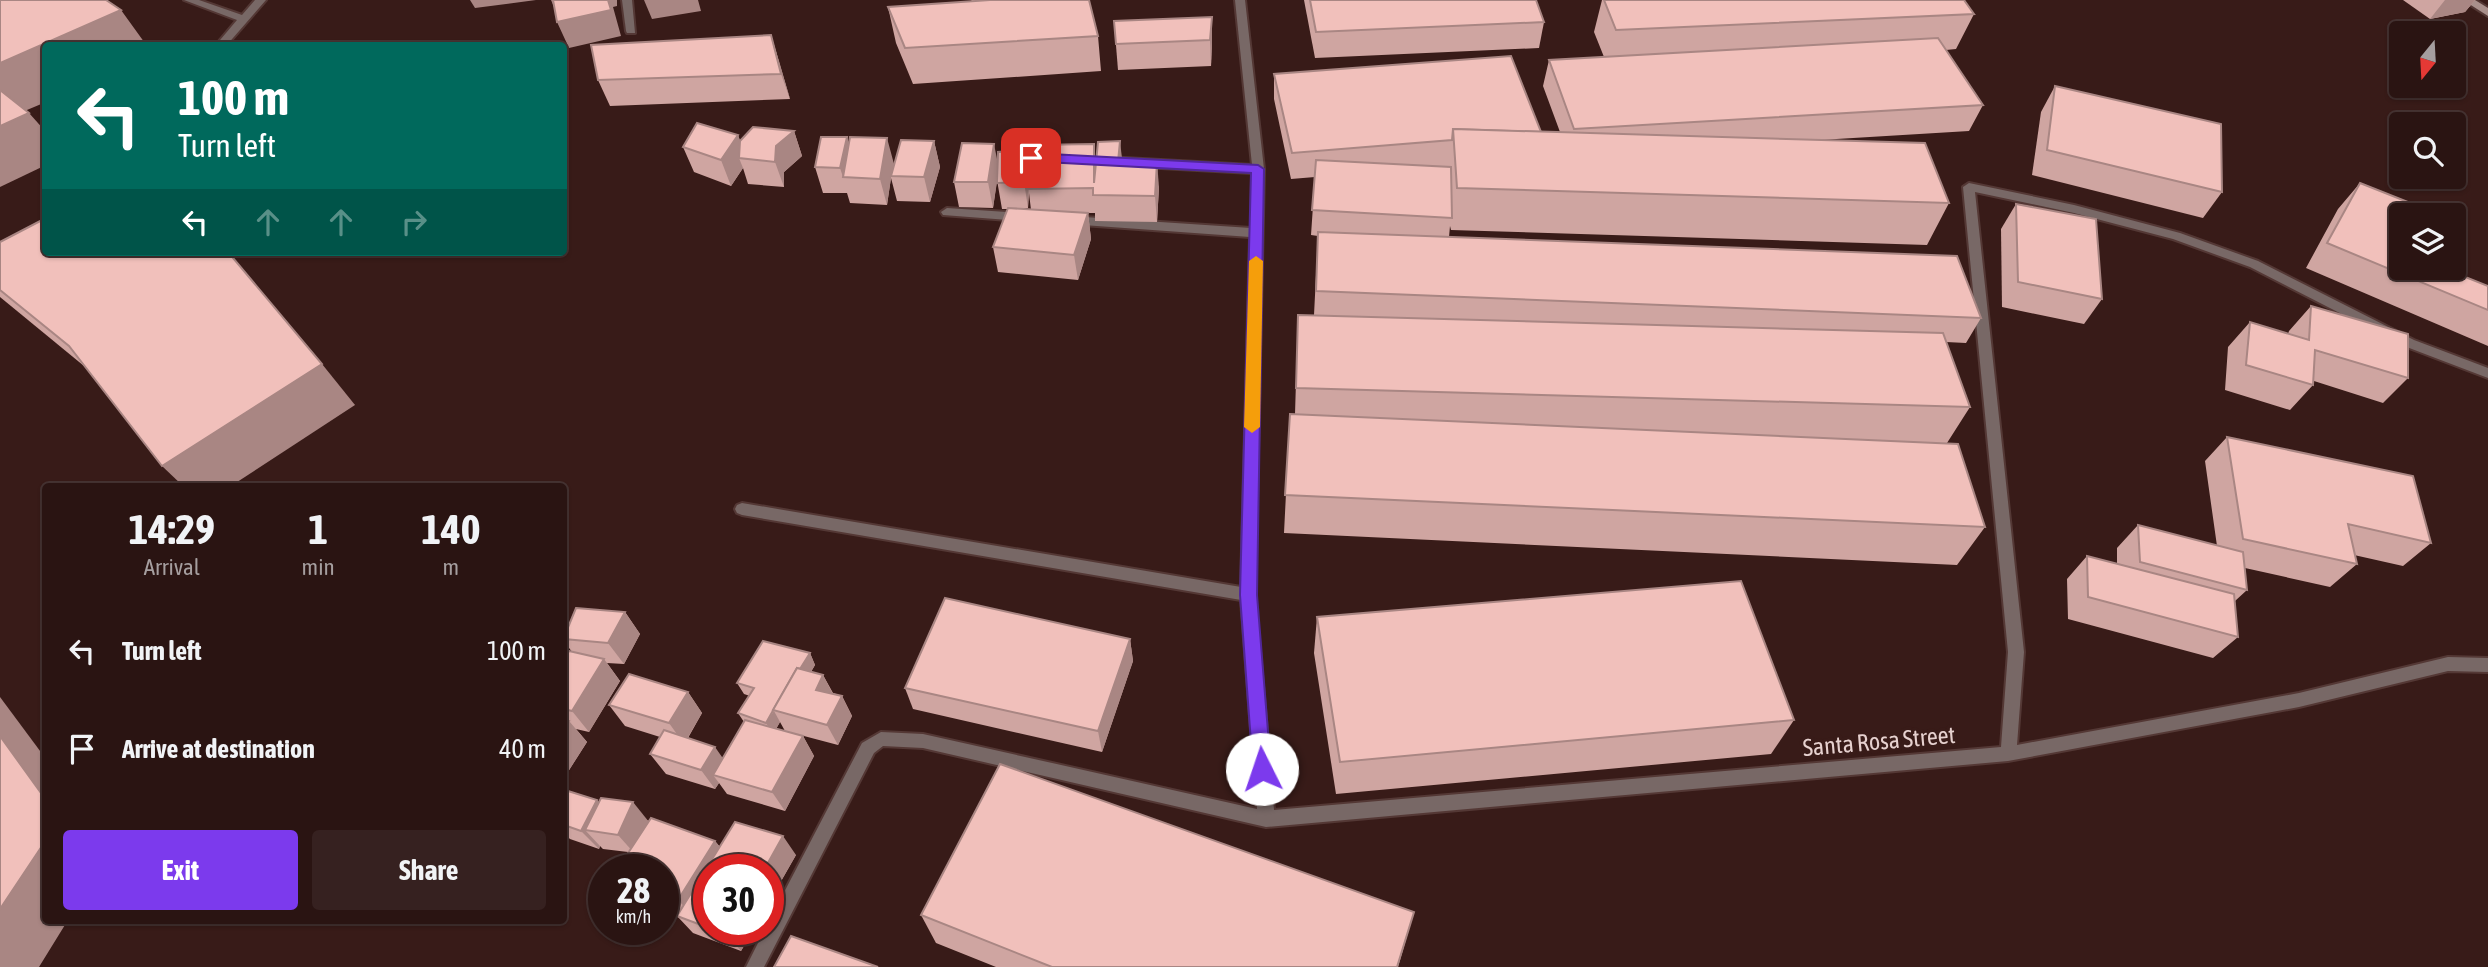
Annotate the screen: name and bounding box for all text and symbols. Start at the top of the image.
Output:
north arrow [2389,21,2466,98]
map controls [2389,21,2466,280]
text: 100 m [178,69,289,125]
icon: left [63,70,154,161]
button: search [2389,112,2466,189]
text: Turn left [178,127,276,164]
pin [1001,128,1061,188]
icon: arrive [1012,139,1050,177]
icon: left [176,203,214,241]
icon: ahead [249,203,287,241]
icon: ahead [322,203,360,241]
icon: right [395,203,433,241]
button: layers [2389,203,2466,280]
text: 14:29 [129,505,215,553]
text: 1 [308,505,328,553]
text: 140 [421,505,480,553]
text: Arrival [144,554,200,580]
text: min [302,554,335,580]
text: m [443,554,459,580]
icon: left [63,632,101,670]
text: Turn left [122,636,202,666]
text: 100 m [487,636,546,666]
street label: Santa Rosa Street [1802,721,1957,761]
icon: arrive [63,730,101,768]
position arrow [1225,732,1299,806]
text: Arrive at destination [122,734,315,764]
text: 40 m [499,734,546,764]
button: Exit [63,830,298,910]
button: Share [312,830,546,910]
speed limit sign: 30 [693,854,784,945]
text: 28 [617,870,650,910]
text: km/h [616,906,651,927]

